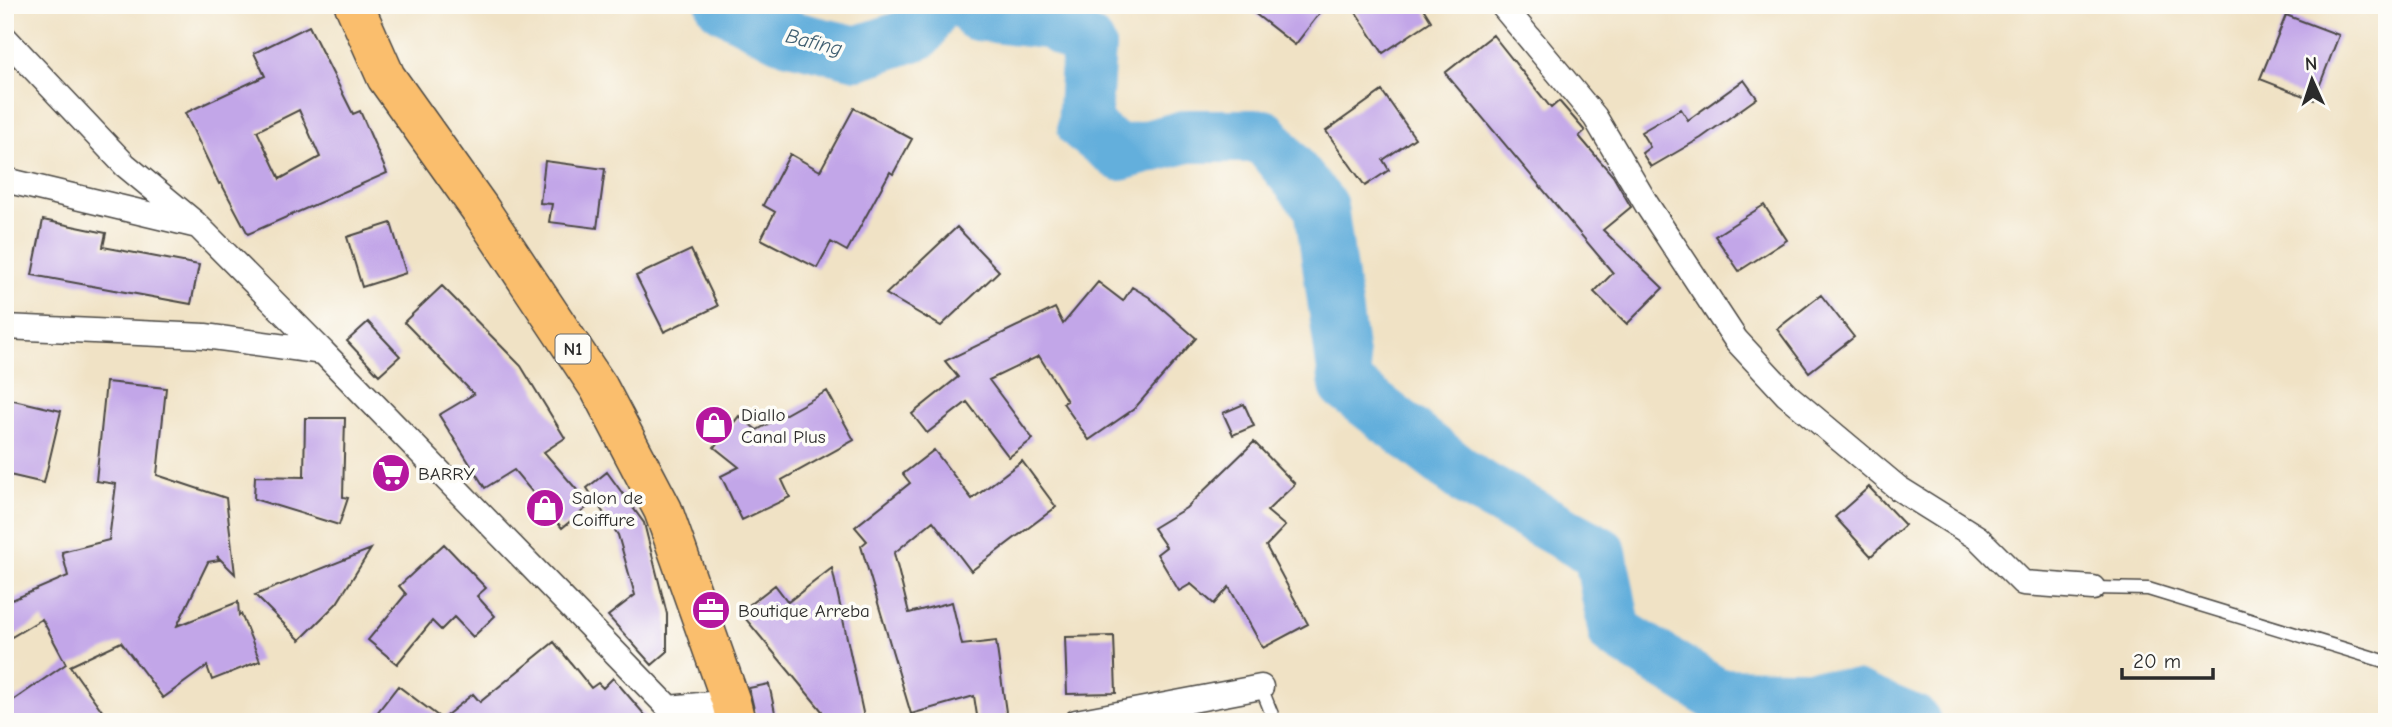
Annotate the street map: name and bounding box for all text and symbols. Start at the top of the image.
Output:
water label: Bafing [783,23,845,61]
north arrow [2276,46,2346,116]
text: N [2304,53,2318,75]
road number: N1 [556,334,590,363]
shop icon: Diallo Canal Plus [693,404,735,446]
place label: Diallo Canal Plus [741,404,826,448]
supermarket icon: BARRY [370,452,412,494]
place label: BARRY [418,463,475,485]
shop icon: Salon de Coiffure [524,487,566,529]
place label: Salon de Coiffure [572,487,643,531]
office icon: Boutique Arreba [690,589,732,631]
place label: Boutique Arreba [738,600,870,622]
scale bar [2122,636,2214,680]
text: 20 m [2133,649,2181,673]

